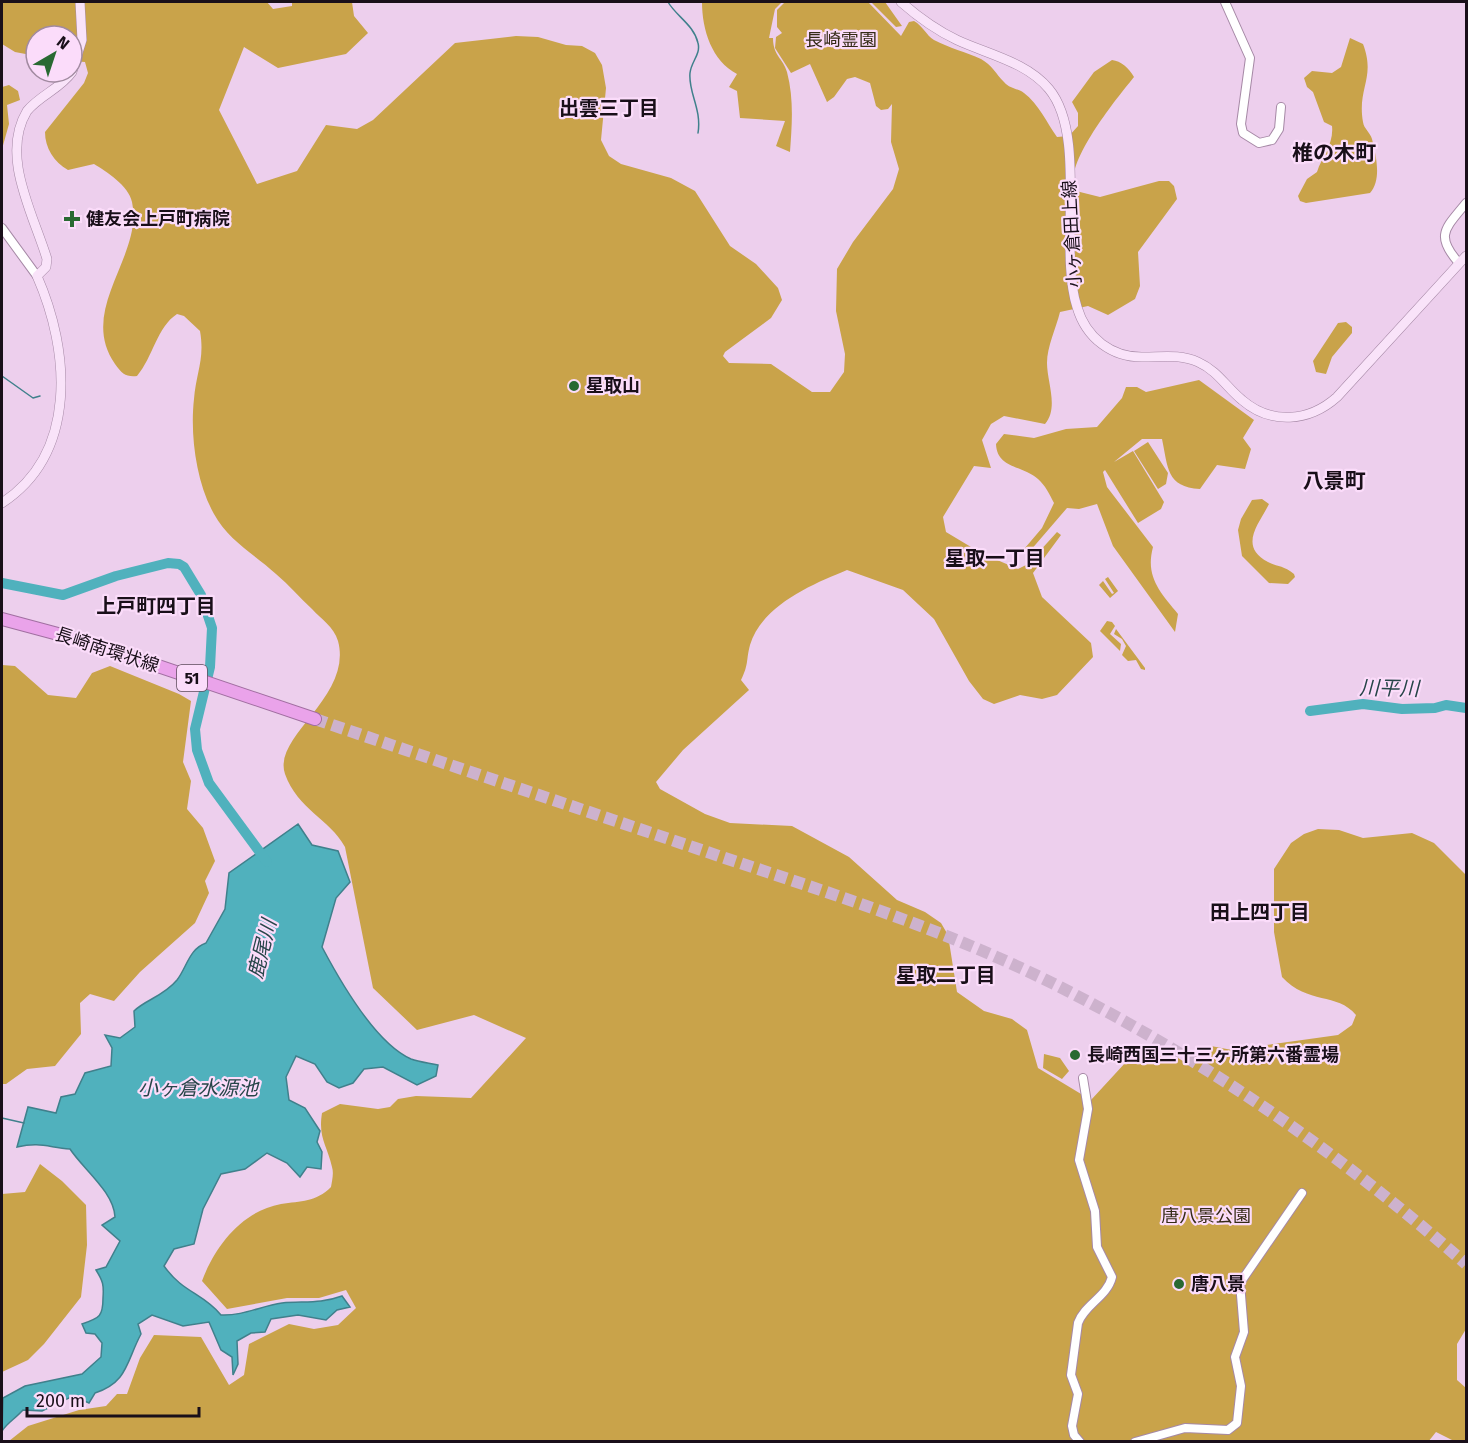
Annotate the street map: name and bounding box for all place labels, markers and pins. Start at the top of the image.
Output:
place label: 健友会上戸町病院 [86,208,230,230]
marker: 健友会上戸町病院 [63,210,81,228]
place label: 星取山 [586,375,640,397]
marker: 星取山 [567,379,581,393]
place label: 長崎西国三十三ヶ所第六番霊場 [1087,1044,1339,1066]
marker: 長崎西国三十三ヶ所第六番霊場 [1068,1048,1082,1062]
place label: 唐八景 [1191,1273,1245,1295]
marker: 唐八景 [1172,1277,1186,1291]

